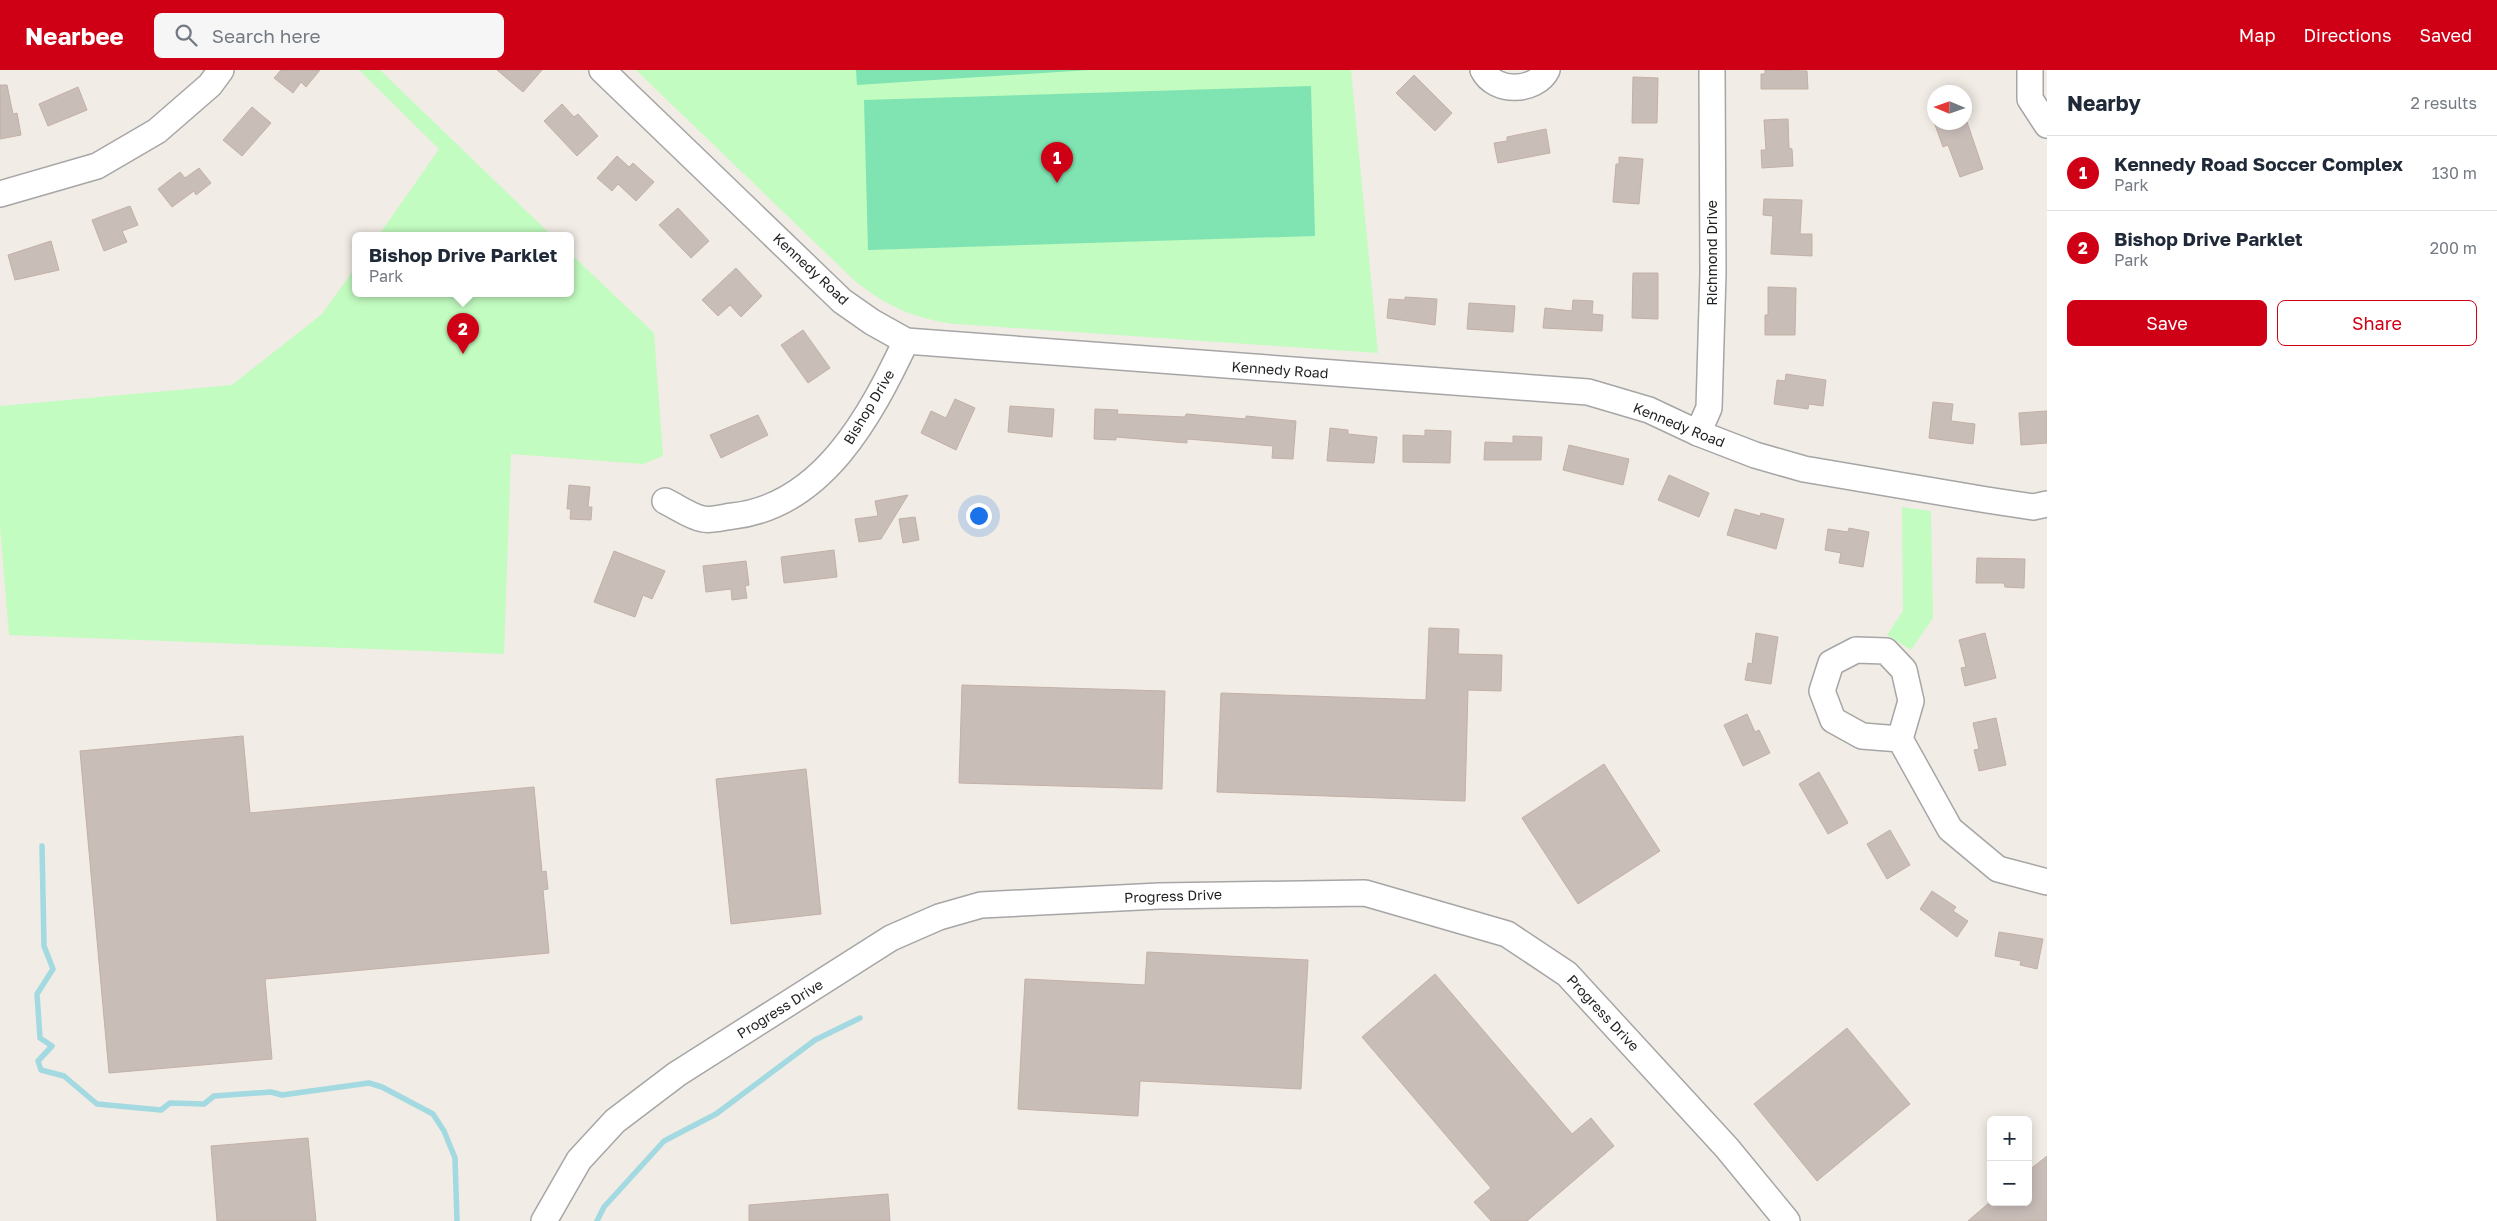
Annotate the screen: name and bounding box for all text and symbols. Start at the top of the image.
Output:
search box [154,13,504,58]
text: Nearbee [25,21,124,50]
icon: search [172,21,200,49]
text: Search here [212,24,321,47]
text: Map [2239,24,2275,46]
text: Directions [2303,24,2391,46]
text: Saved [2419,24,2472,46]
north arrow [1927,85,1972,130]
text: Nearby [2067,90,2141,116]
text: 2 results [2411,93,2477,113]
pin: 1 [1041,142,1073,183]
text: Kennedy Road Soccer Complex [2114,152,2403,175]
text: 1 [2079,163,2087,183]
text: 130 m [2432,163,2477,183]
text: Park [2114,175,2149,195]
street label: Richmond Drive [1703,200,1720,306]
text: Bishop Drive Parklet [2114,227,2303,250]
street label: Kennedy Road [770,229,853,308]
popup [352,232,574,297]
text: 2 [2078,238,2088,258]
text: 200 m [2430,238,2477,258]
text: Bishop Drive Parklet [369,243,557,266]
text: Park [2114,250,2149,270]
text: Park [369,266,403,286]
button: Save [2067,300,2267,346]
button: Share [2277,300,2477,346]
pin: 2 [447,313,479,354]
street label: Kennedy Road [1231,358,1329,381]
street label: Bishop Drive [840,366,898,447]
street label: Kennedy Road [1631,398,1727,451]
your location [966,503,992,529]
street label: Progress Drive [1124,885,1222,906]
street label: Progress Drive [1564,971,1643,1054]
street label: Progress Drive [734,975,826,1042]
map controls [1987,1116,2032,1206]
button: + [1987,1116,2032,1161]
button: − [1987,1161,2032,1206]

